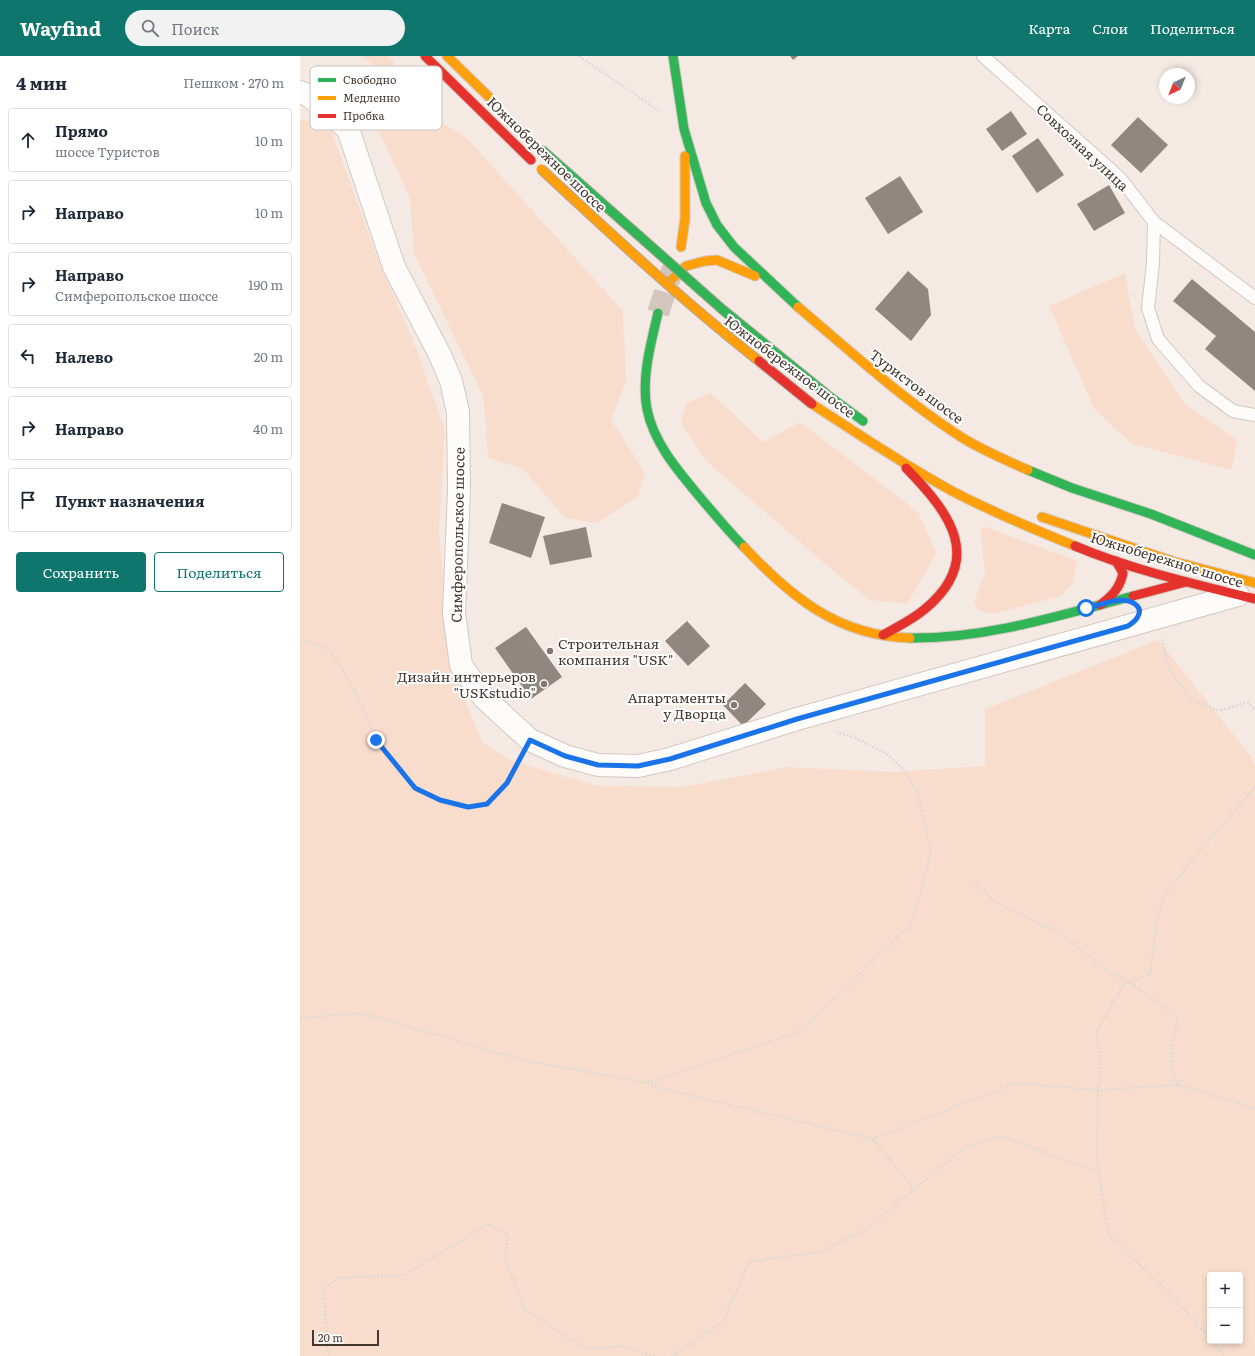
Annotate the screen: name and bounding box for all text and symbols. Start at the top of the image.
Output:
search box [125,10,405,46]
text: Wayfind [20,14,101,42]
icon: search [139,17,161,39]
text: Поиск [171,17,219,40]
text: Карта [1028,18,1070,38]
text: Слои [1092,18,1128,38]
text: Поделиться [1150,18,1235,38]
legend [310,66,442,130]
north arrow [1159,68,1195,104]
text: 4 мин [16,70,67,95]
text: Свободно [343,71,396,87]
text: Пешком · 270 m [183,73,284,92]
text: Медленно [343,89,400,105]
street label: Южнобережное шоссе [483,92,611,216]
street label: Совхозная улица [1032,99,1134,195]
text: Пробка [343,107,384,123]
text: Прямо [55,119,108,142]
icon: ahead [17,129,39,151]
text: 10 m [255,131,283,150]
text: шоссе Туристов [55,142,160,161]
icon: right [17,201,39,223]
text: Направо [55,201,124,224]
text: 10 m [255,203,283,222]
text: Направо [55,263,124,286]
icon: right [17,273,39,295]
text: 190 m [248,275,283,294]
text: Симферопольское шоссе [55,286,218,305]
street label: Южнобережное шоссе [721,310,859,422]
street label: Туристов шоссе [866,344,968,428]
icon: left [17,345,39,367]
text: Налево [55,345,113,368]
text: 20 m [254,347,283,366]
icon: right [17,417,39,439]
text: Направо [55,417,124,440]
text: 40 m [253,419,283,438]
street label: Симферопольское шоссе [445,447,469,623]
icon: arrive [17,489,39,511]
text: Пункт назначения [55,489,205,512]
street label: Южнобережное шоссе [1088,526,1246,592]
button: Сохранить [16,552,146,592]
button: Поделиться [154,552,284,592]
route start [1077,599,1095,617]
place label: Строительная компания "USK" [558,633,673,669]
marker: Строительная компания "USK" [545,646,555,656]
place label: Дизайн интерьеров "USKstudio" [397,666,536,702]
marker: Дизайн интерьеров "USKstudio" [539,679,549,689]
place label: Апартаменты у Дворца [627,687,726,723]
marker: Апартаменты у Дворца [729,700,739,710]
route end [367,731,385,749]
map controls [1207,1272,1243,1344]
button: + [1207,1272,1243,1308]
button: − [1207,1308,1243,1344]
scale bar [312,1328,379,1347]
text: 20 m [318,1329,343,1345]

